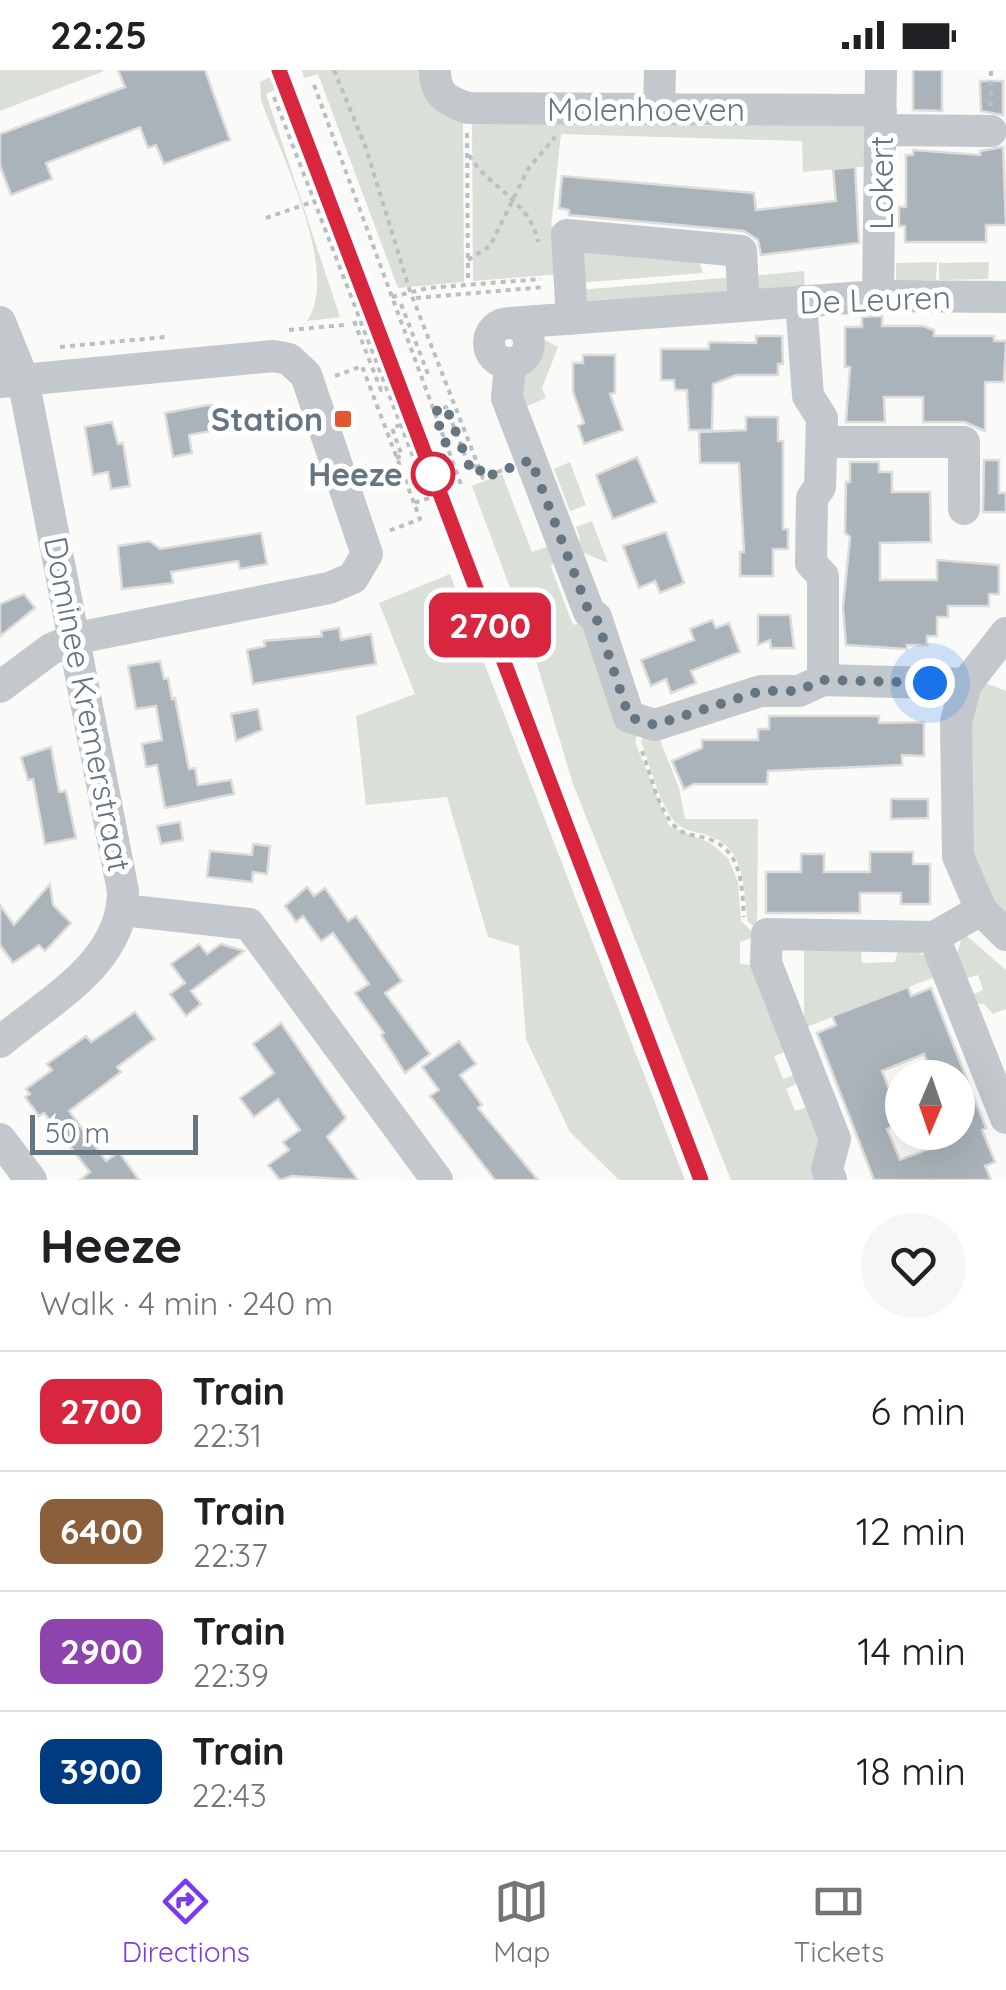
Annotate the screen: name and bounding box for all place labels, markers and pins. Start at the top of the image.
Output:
place label: Station [211,399,323,439]
marker: Station [332,408,354,430]
marker: Heeze [412,453,454,495]
place label: Heeze [308,454,403,494]

